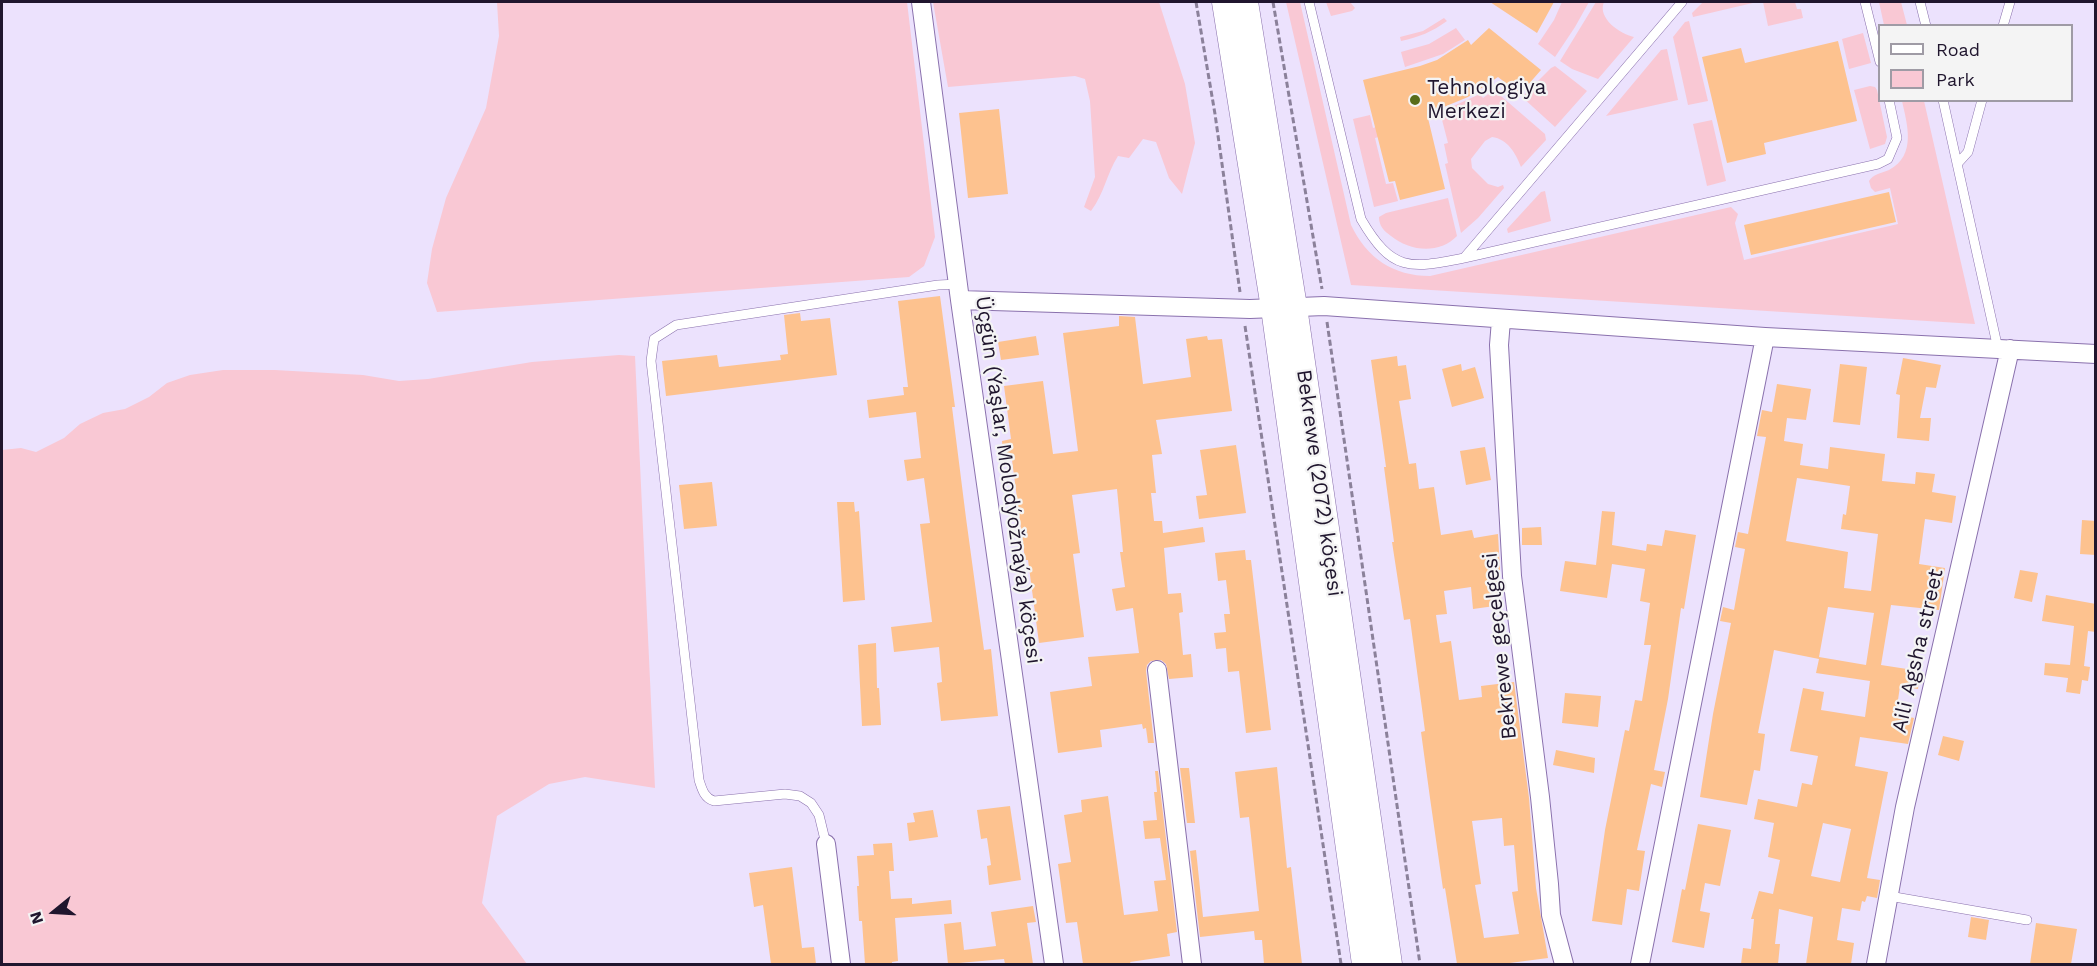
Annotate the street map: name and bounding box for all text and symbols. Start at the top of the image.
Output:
legend [1878,24,2073,102]
text: Road [1936,39,1980,60]
text: Park [1936,69,1975,90]
place label: Tehnologiya Merkezi [1427,75,1546,125]
marker: Tehnologiya Merkezi [1408,93,1422,107]
street label: Üçgün (Ýaşlar, Molodýožnaýa) köçesi [970,294,1046,666]
street label: Bekrewe (2072) köçesi [1291,368,1347,598]
street label: Bekrewe geçelgesi [1478,551,1522,741]
street label: Aili Agsha street [1887,567,1949,735]
north arrow [24,882,84,942]
text: N [26,909,47,926]

